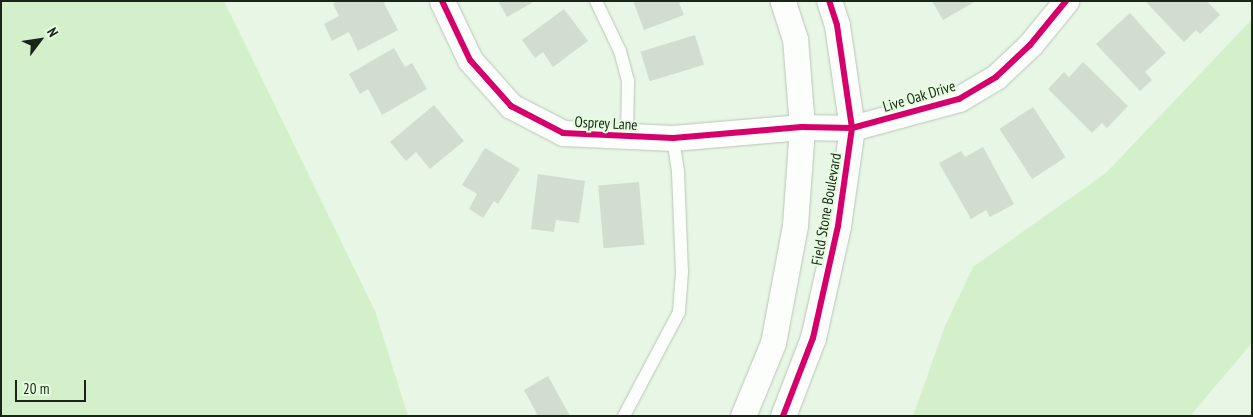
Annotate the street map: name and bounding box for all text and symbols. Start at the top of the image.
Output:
north arrow [15,15,65,65]
text: N [43,24,63,40]
street label: Live Oak Drive [880,76,958,116]
street label: Osprey Lane [574,112,638,134]
street label: Field Stone Boulevard [807,152,845,266]
scale bar [18,370,89,402]
text: 20 m [23,379,49,398]

